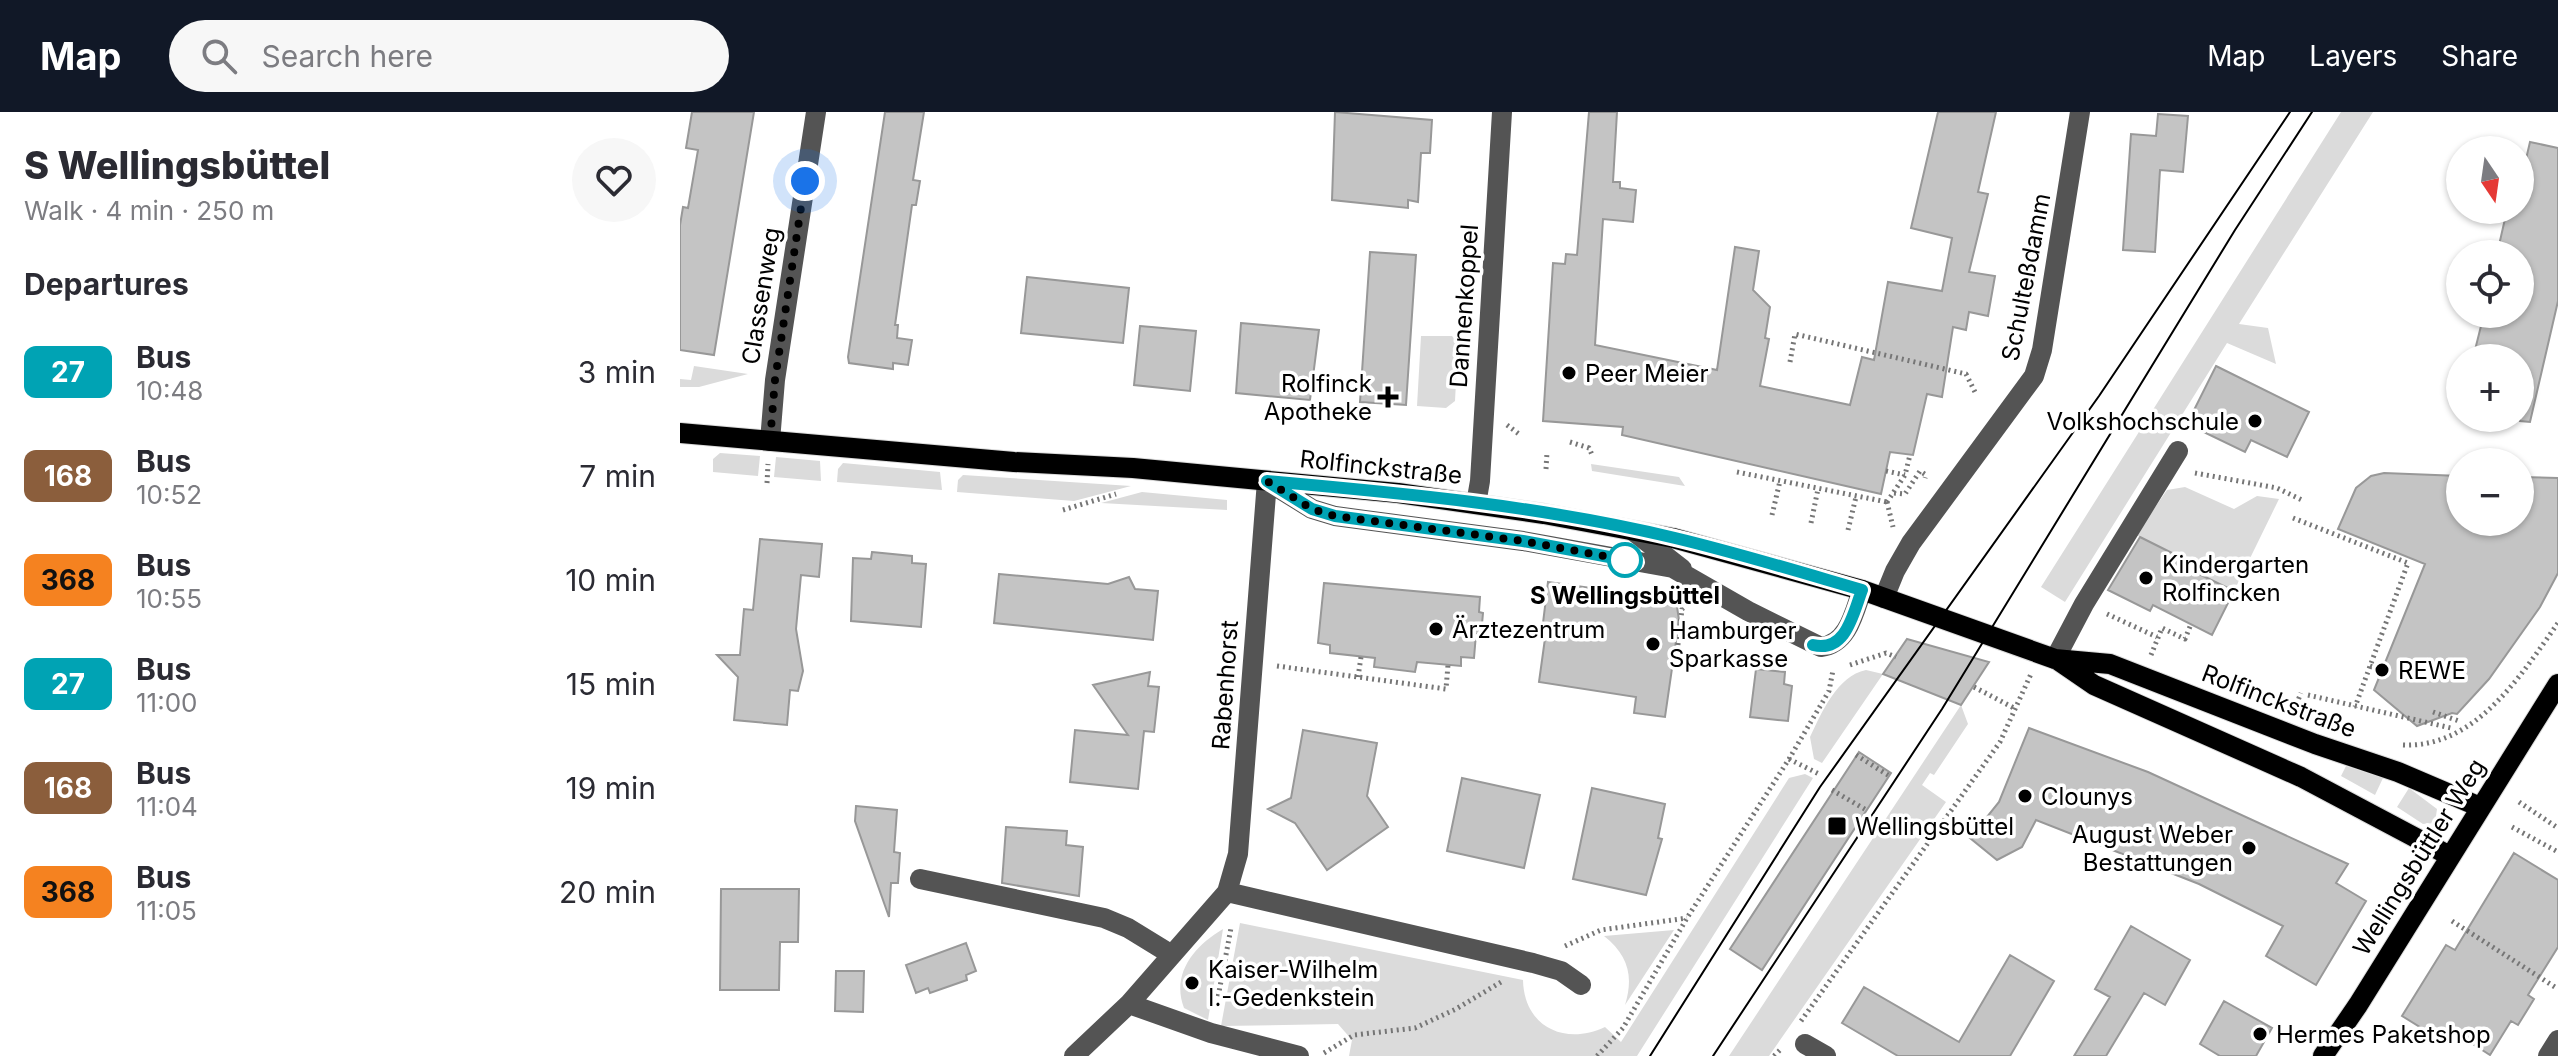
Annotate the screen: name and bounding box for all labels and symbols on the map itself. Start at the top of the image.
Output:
north arrow [2446,136,2534,224]
your location [785,161,825,201]
street label: Schulteßdamm [1996,191,2056,363]
street label: Dannenkoppel [1444,223,1484,389]
street label: Classenweg [736,225,786,367]
place label: Peer Meier [1585,359,1708,388]
marker: Peer Meier [1560,364,1578,382]
place label: Rolfinck Apotheke [1264,369,1372,426]
marker: Rolfinck Apotheke [1379,388,1397,406]
place label: Volkshochschule [2047,407,2239,436]
marker: Volkshochschule [2246,412,2264,430]
street label: Rolfinckstraße [1298,444,1464,490]
marker: S Wellingsbüttel [1608,543,1642,577]
place label: Kindergarten Rolfincken [2162,550,2309,607]
marker: Kindergarten Rolfincken [2137,569,2155,587]
place label: S Wellingsbüttel [1530,581,1720,610]
place label: Ärztezentrum [1452,615,1605,644]
place label: Hamburger Sparkasse [1669,616,1797,673]
street label: Rabenhorst [1206,619,1244,751]
marker: Ärztezentrum [1427,620,1445,638]
marker: Hamburger Sparkasse [1644,635,1662,653]
place label: REWE [2398,656,2466,685]
street label: Rolfinckstraße [2198,658,2360,744]
marker: REWE [2373,661,2391,679]
street label: Wellingsbüttler Weg [2347,753,2491,961]
place label: Clounys [2041,782,2133,811]
marker: Clounys [2016,787,2034,805]
place label: Wellingsbüttel [1855,812,2014,841]
marker: Wellingsbüttel [1826,815,1848,837]
place label: August Weber Bestattungen [2072,820,2233,877]
marker: August Weber Bestattungen [2240,839,2258,857]
place label: Kaiser-Wilhelm I.-Gedenkstein [1208,955,1378,1012]
marker: Kaiser-Wilhelm I.-Gedenkstein [1183,974,1201,992]
place label: Hermes Paketshop [2276,1020,2491,1049]
marker: Hermes Paketshop [2251,1025,2269,1043]

